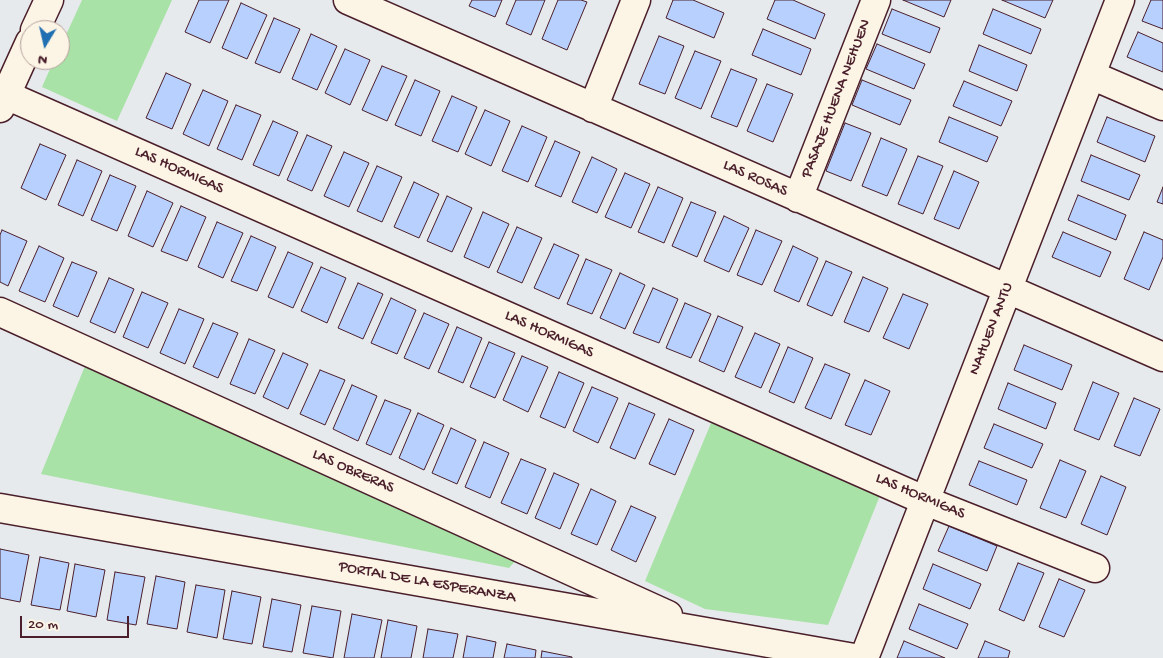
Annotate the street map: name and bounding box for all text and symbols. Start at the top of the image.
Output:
street label: PASAJE HUENA NEHUEN [798,17,876,181]
north arrow [20,20,70,70]
text: N [37,50,49,68]
street label: LAS HORMIGAS [131,143,227,199]
street label: LAS ROSAS [720,156,790,202]
street label: NAHUEN ANTU [966,280,1018,378]
street label: LAS HORMIGAS [501,307,597,363]
street label: LAS OBRERAS [309,445,397,499]
street label: LAS HORMIGAS [872,469,968,525]
street label: PORTAL DE LA ESPERANZA [337,558,517,608]
scale bar [22,606,131,638]
text: 20 m [28,616,58,634]

